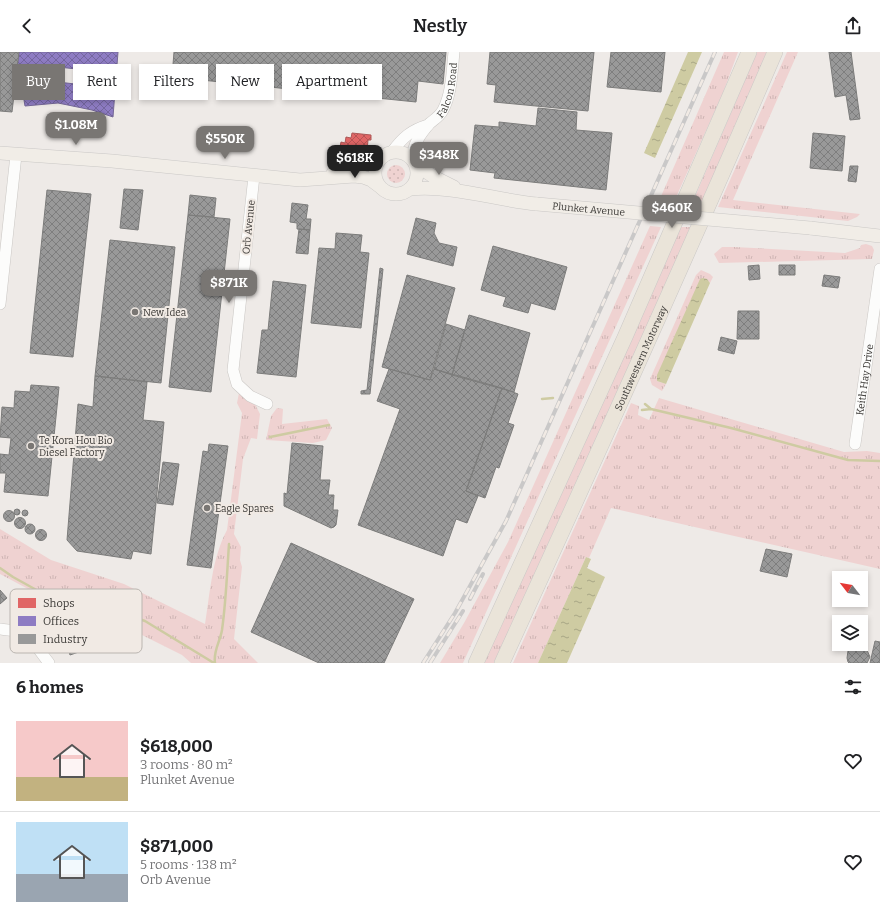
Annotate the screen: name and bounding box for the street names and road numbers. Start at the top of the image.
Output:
street label: Falcon Road [435,62,460,121]
street label: Orb Avenue [240,199,258,255]
street label: Plunket Avenue [552,200,626,219]
street label: Southwestern Motorway [613,303,670,413]
street label: Keith Hay Drive [854,343,876,416]

